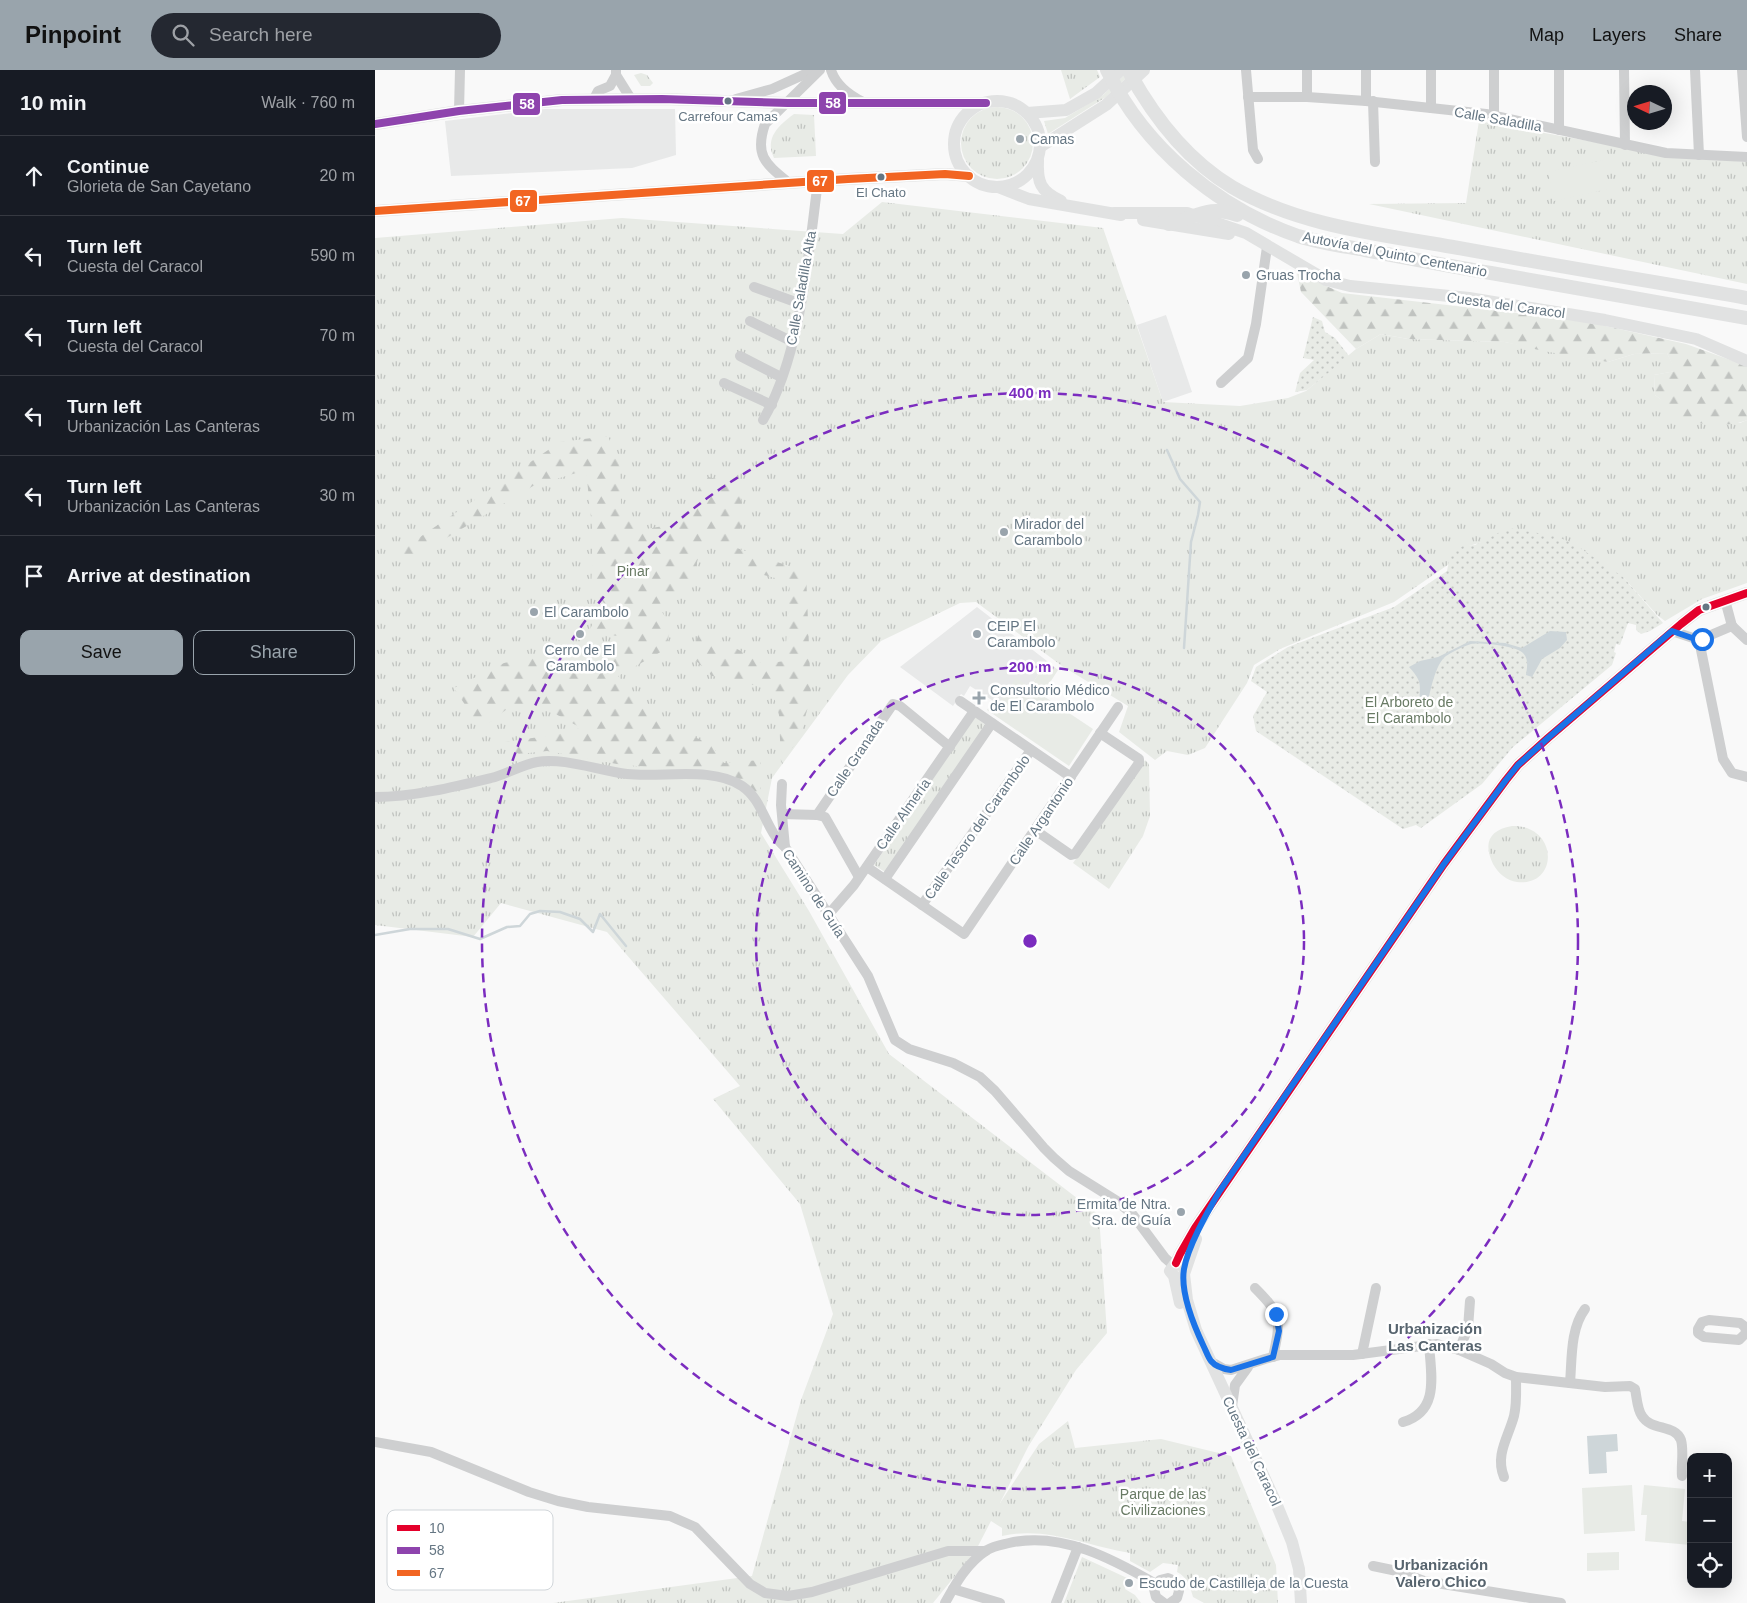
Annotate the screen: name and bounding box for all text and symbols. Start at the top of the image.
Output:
search box [151,13,501,58]
text: Pinpoint [25,21,121,48]
icon: search [169,21,197,49]
text: Search here [209,24,313,45]
text: Map [1529,25,1564,45]
text: Layers [1592,25,1646,45]
text: Share [1674,25,1722,45]
north arrow [1627,85,1672,130]
text: 10 min [20,91,87,114]
line badge: 58 [818,91,847,115]
line badge: 58 [512,92,541,116]
text: Walk · 760 m [261,94,355,111]
text: 58 [825,95,841,111]
text: 58 [519,96,535,112]
marker: Carrefour Camas [723,96,733,106]
street label: Calle Saladilla [1453,103,1543,135]
place label: Carrefour Camas [678,109,778,124]
place label: Camas [1030,131,1074,147]
marker: Camas [1014,133,1026,145]
text: Continue [67,156,149,177]
icon: ahead [20,162,48,190]
text: 20 m [319,167,355,184]
line badge: 67 [806,169,835,193]
marker: El Chato [876,172,886,182]
text: 67 [812,173,828,189]
text: Glorieta de San Cayetano [67,178,251,195]
place label: El Chato [856,185,906,200]
line badge: 67 [509,189,538,213]
text: 67 [515,193,531,209]
street label: Autovía del Quinto Centenario [1301,228,1489,280]
street label: Calle Saladilla Alta [783,229,819,346]
text: Turn left [67,236,142,257]
icon: left [20,242,48,270]
text: 590 m [311,247,355,264]
text: Cuesta del Caracol [67,258,203,275]
place label: Gruas Trocha [1256,267,1341,283]
marker: Gruas Trocha [1240,269,1252,281]
street label: Cuesta del Caracol [1446,289,1566,321]
text: Turn left [67,316,142,337]
icon: left [20,322,48,350]
text: 70 m [319,327,355,344]
text: Cuesta del Caracol [67,338,203,355]
text: 400 m [1009,384,1051,401]
text: Turn left [67,396,142,417]
icon: left [20,402,48,430]
text: 50 m [319,407,355,424]
text: Urbanización Las Canteras [67,418,260,435]
text: Turn left [67,476,142,497]
icon: left [20,482,48,510]
text: 30 m [319,487,355,504]
text: Urbanización Las Canteras [67,498,260,515]
place label: Mirador del Carambolo [1014,516,1084,548]
marker: Mirador del Carambolo [998,526,1010,538]
icon: arrive [20,562,48,590]
park label: Pinar [617,563,650,579]
text: Arrive at destination [67,565,251,586]
unlabelled marker [1701,602,1711,612]
place label: El Carambolo [544,604,629,620]
marker: El Carambolo [528,606,540,618]
place label: CEIP El Carambolo [987,618,1056,650]
marker: Cerro de El Carambolo [574,628,586,640]
marker: CEIP El Carambolo [971,628,983,640]
route start [1691,628,1714,651]
button: Save [20,630,183,675]
button: Share [193,630,355,675]
place label: Cerro de El Carambolo [545,642,615,674]
text: 200 m [1009,658,1051,675]
place label: Consultorio Médico de El Carambolo [990,682,1110,714]
marker: Consultorio Médico de El Carambolo [972,691,986,705]
park label: El Arboreto de El Carambolo [1365,694,1454,726]
street label: Calle Granada [823,716,887,800]
street label: Calle Tesoro del Carambolo [921,752,1033,902]
street label: Calle Argantonio [1006,774,1076,868]
street label: Calle Almería [873,775,934,853]
street label: Camino de Guía [780,846,849,940]
centre of rings [1021,932,1039,950]
place label: Ermita de Ntra. Sra. de Guía [1077,1196,1171,1228]
marker: Ermita de Ntra. Sra. de Guía [1175,1206,1187,1218]
route end [1265,1303,1288,1326]
district label: Urbanización Las Canteras [1388,1320,1482,1354]
street label: Cuesta del Caracol [1220,1394,1284,1508]
map controls [1687,1453,1732,1588]
button: + [1687,1453,1732,1498]
park label: Parque de las Civilizaciones [1120,1486,1206,1518]
button: − [1687,1498,1732,1543]
legend [387,1510,553,1590]
text: 10 [429,1520,445,1536]
text: 58 [429,1542,445,1558]
button: locate [1687,1543,1732,1588]
district label: Urbanización Valero Chico [1394,1556,1488,1590]
text: 67 [429,1565,445,1581]
place label: Escudo de Castilleja de la Cuesta [1139,1575,1349,1591]
marker: Escudo de Castilleja de la Cuesta [1123,1577,1135,1589]

